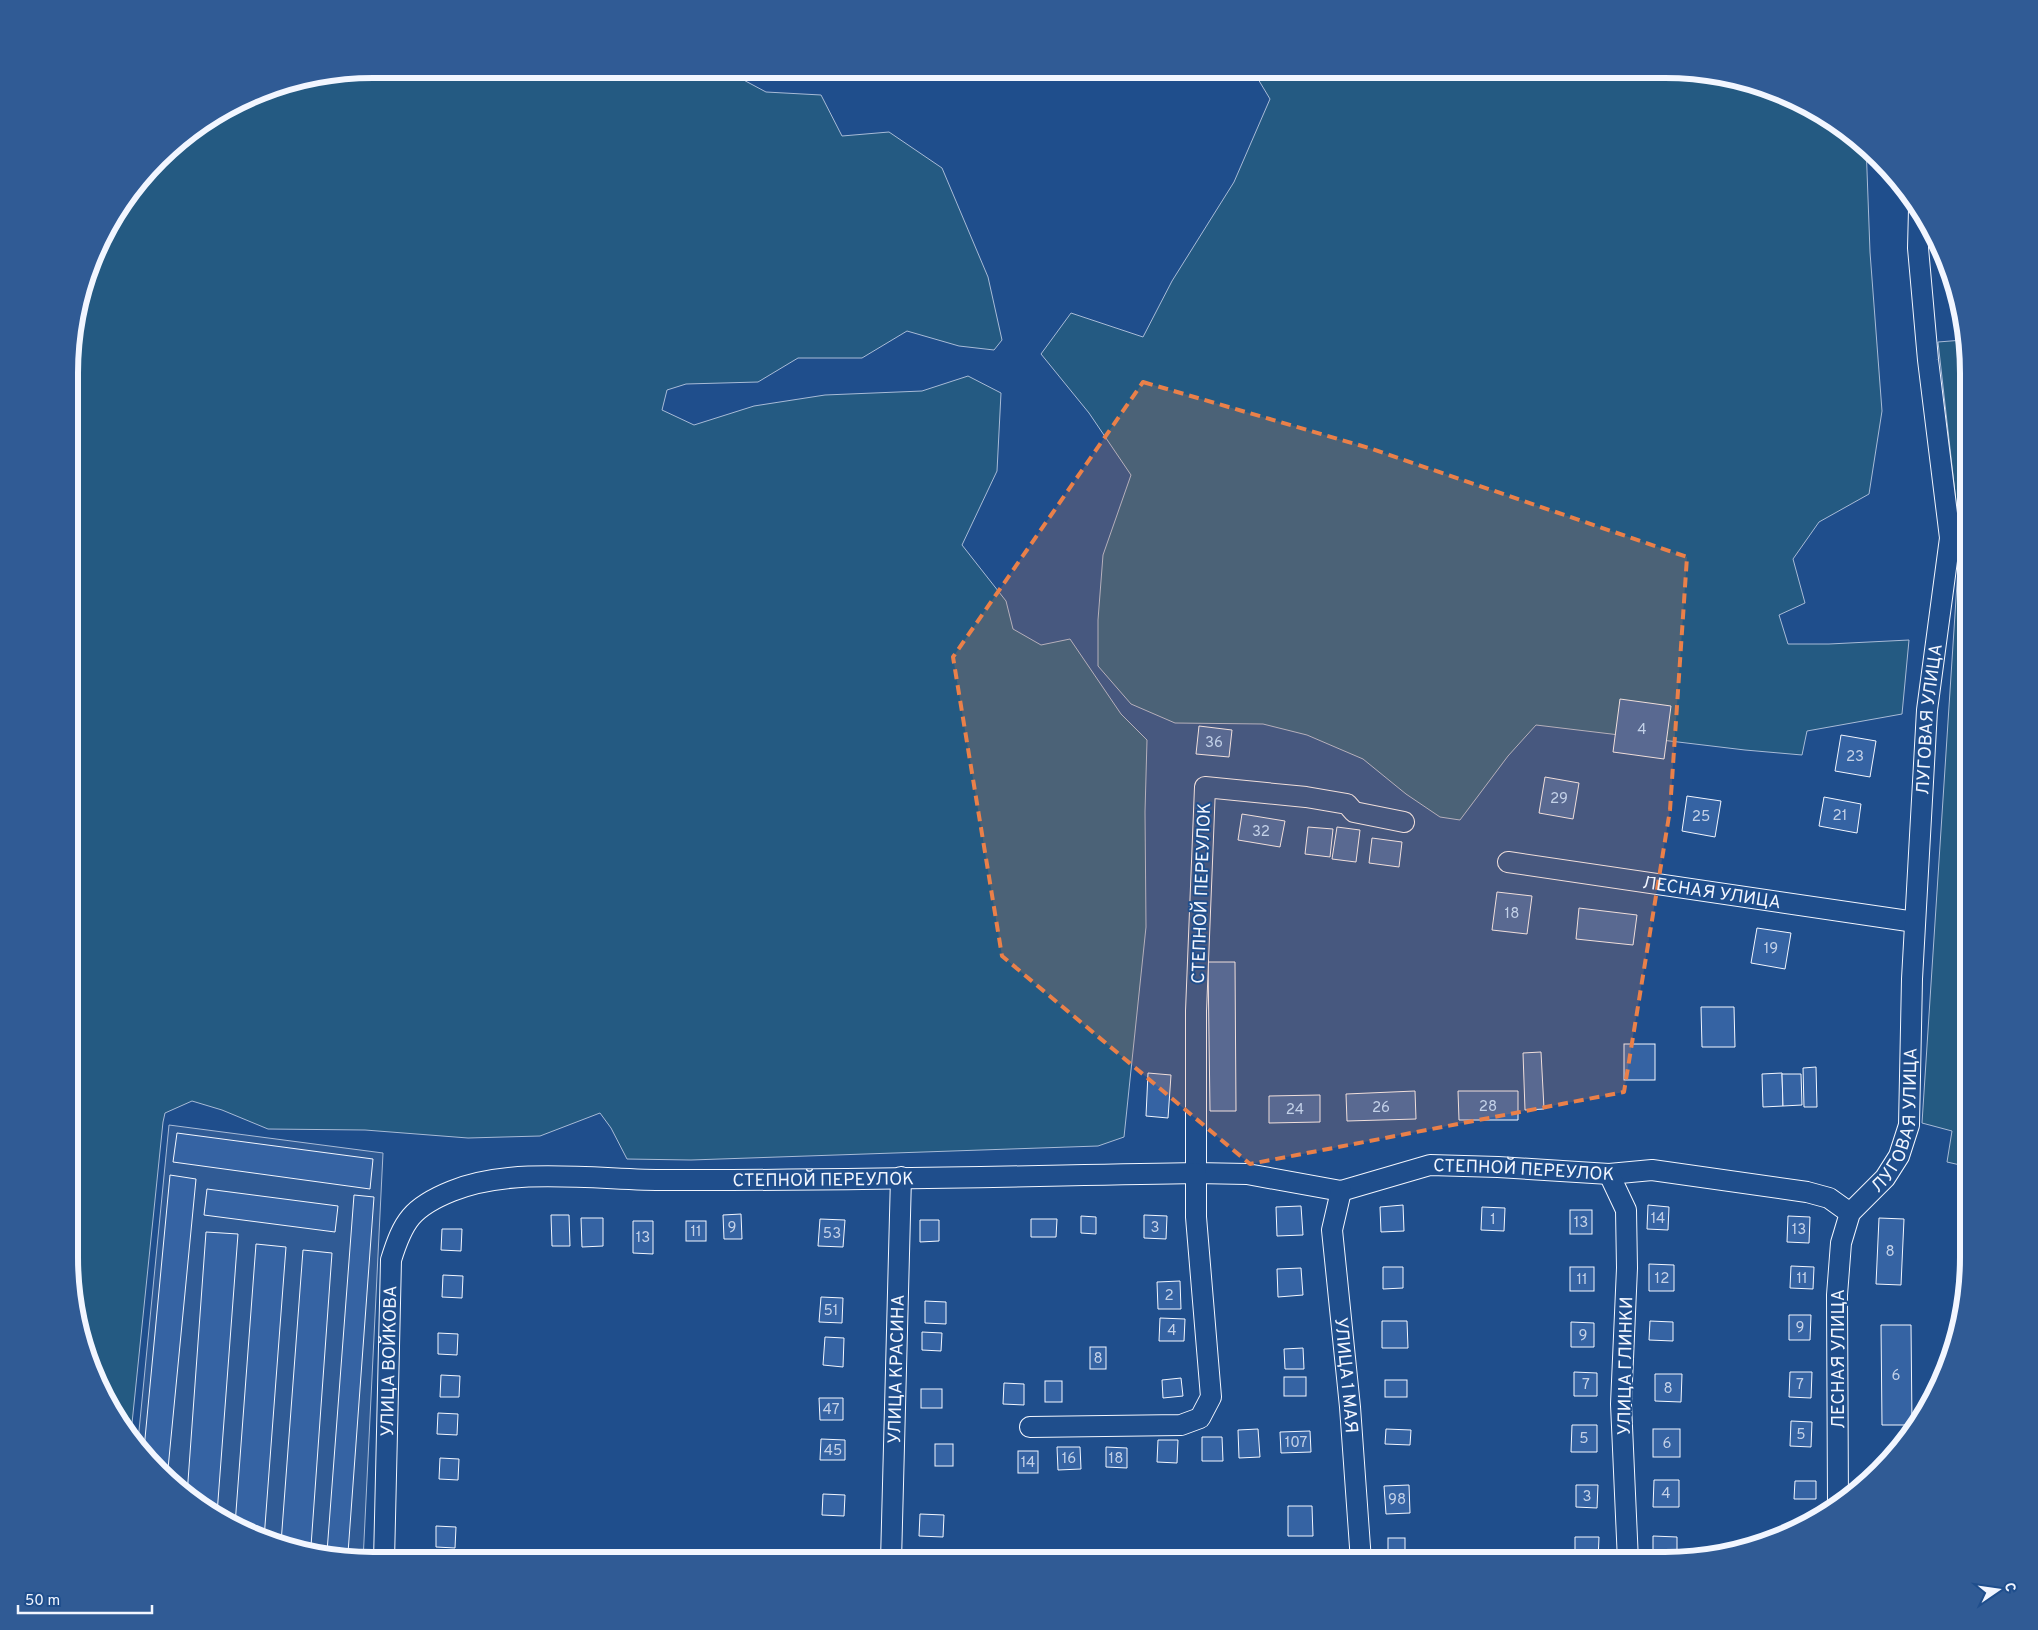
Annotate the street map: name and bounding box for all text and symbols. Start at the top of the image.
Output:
street label: ЛУГОВАЯ УЛИЦА [1912,642,1949,796]
house number: 4 [1637,721,1647,740]
house number: 36 [1205,734,1223,753]
house number: 23 [1846,748,1864,767]
house number: 29 [1550,790,1568,809]
street label: СТЕПНОЙ ПЕРЕУЛОК [1186,802,1217,984]
house number: 21 [1833,807,1847,826]
house number: 25 [1692,808,1710,827]
house number: 32 [1252,823,1270,842]
street label: ЛЕСНАЯ УЛИЦА [1641,872,1783,915]
house number: 18 [1505,905,1519,924]
house number: 19 [1764,940,1778,959]
street label: ЛУГОВАЯ УЛИЦА [1867,1048,1924,1198]
house number: 28 [1479,1098,1497,1117]
house number: 26 [1372,1099,1390,1118]
house number: 24 [1286,1101,1304,1120]
street label: СТЕПНОЙ ПЕРЕУЛОК [1433,1155,1615,1187]
street label: СТЕПНОЙ ПЕРЕУЛОК [733,1168,914,1193]
house number: 14 [1651,1210,1665,1229]
house number: 1 [1490,1211,1496,1230]
house number: 13 [1574,1214,1588,1233]
house number: 9 [728,1219,736,1238]
house number: 3 [1150,1219,1160,1238]
house number: 13 [1792,1221,1806,1240]
house number: 11 [690,1223,702,1242]
house number: 53 [823,1225,841,1244]
house number: 13 [636,1229,650,1248]
house number: 8 [1885,1243,1895,1262]
house number: 12 [1655,1270,1669,1289]
house number: 11 [1796,1270,1808,1289]
house number: 11 [1576,1271,1588,1290]
street label: УЛИЦА ВОЙКОВА [377,1285,403,1437]
house number: 2 [1164,1287,1174,1306]
street label: ЛЕСНАЯ УЛИЦА [1828,1289,1851,1429]
street label: УЛИЦА КРАСИНА [884,1294,911,1444]
street label: УЛИЦА ГЛИНКИ [1614,1296,1639,1436]
house number: 51 [824,1302,838,1321]
street label: УЛИЦА 1 МАЯ [1328,1316,1362,1434]
house number: 9 [1796,1319,1804,1338]
house number: 4 [1167,1322,1177,1341]
house number: 9 [1579,1327,1587,1346]
house number: 8 [1093,1350,1103,1369]
house number: 6 [1892,1367,1901,1386]
house number: 7 [1582,1376,1590,1395]
house number: 7 [1796,1376,1804,1395]
house number: 8 [1663,1380,1673,1399]
house number: 47 [823,1401,840,1420]
house number: 5 [1796,1426,1806,1445]
house number: 5 [1579,1430,1589,1449]
house number: 107 [1285,1434,1307,1453]
house number: 6 [1663,1435,1672,1454]
house number: 45 [824,1442,842,1461]
house number: 16 [1062,1450,1076,1469]
house number: 18 [1109,1450,1123,1469]
house number: 14 [1021,1454,1035,1473]
house number: 4 [1661,1485,1671,1504]
house number: 3 [1582,1488,1592,1507]
house number: 98 [1388,1491,1406,1510]
north arrow [1973,1565,2023,1615]
text: С [2000,1581,2019,1594]
scale bar [18,1582,151,1614]
text: 50 m [25,1592,60,1611]

